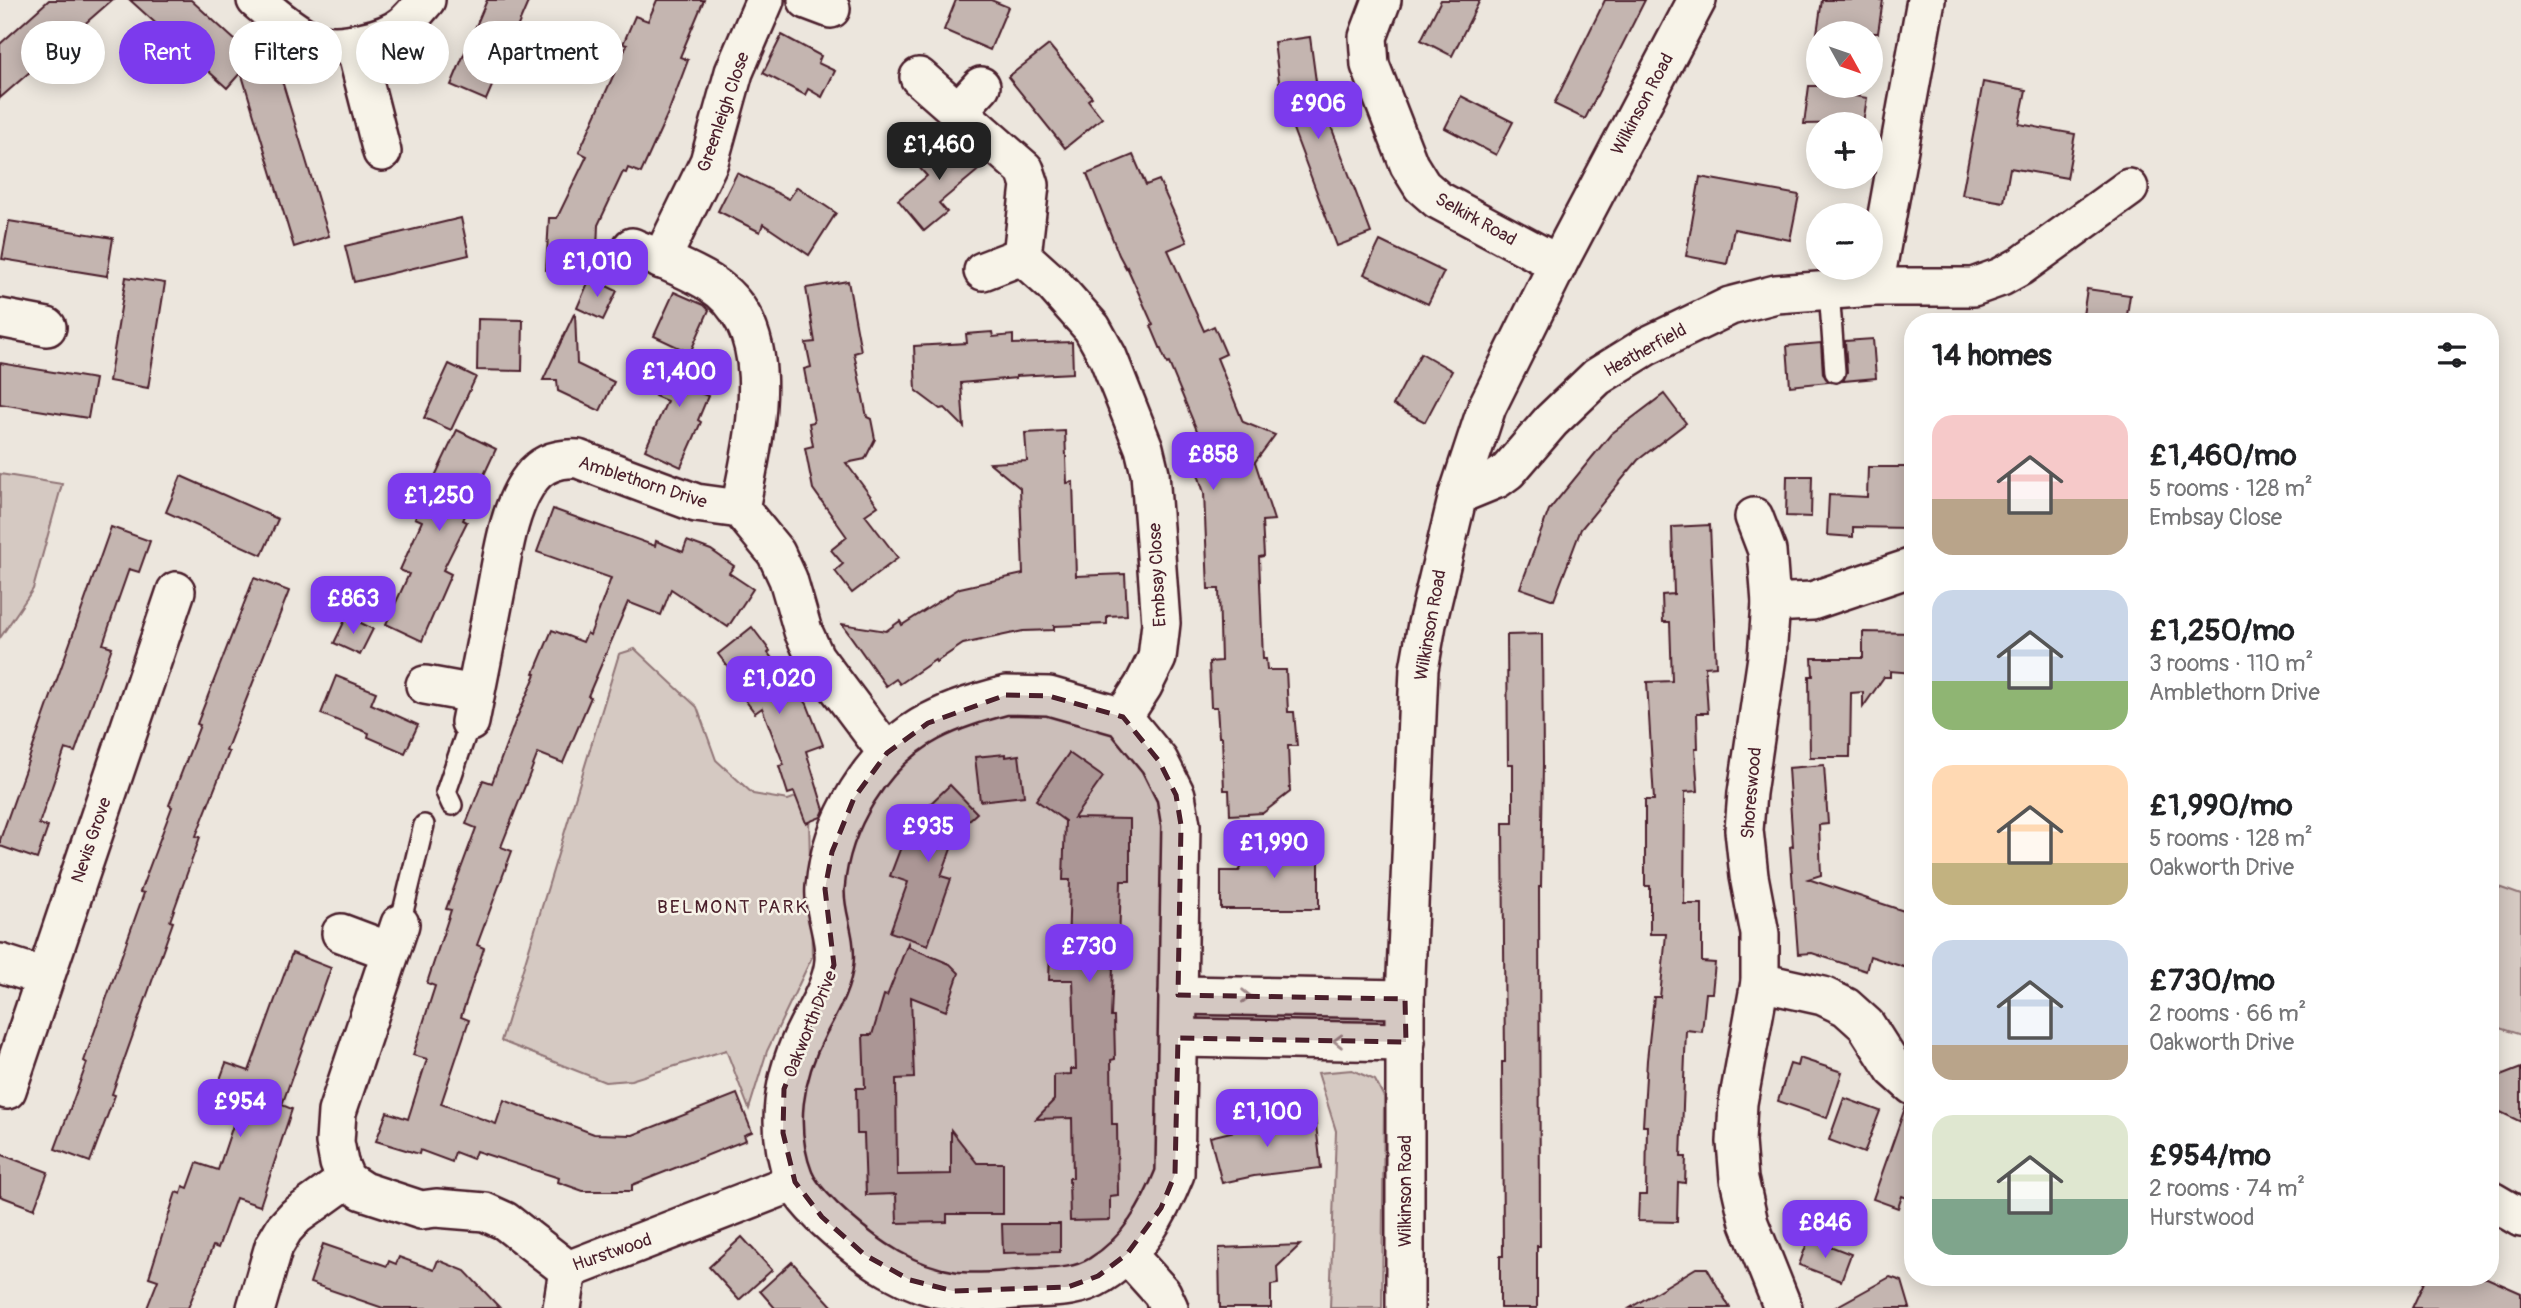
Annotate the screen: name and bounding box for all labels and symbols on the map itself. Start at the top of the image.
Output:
north arrow [1806,21,1883,98]
street label: Greenleigh Close [692,49,755,175]
street label: Wilkinson Road [1606,49,1679,159]
pin: £906 [1277,82,1359,141]
pin: £1,460 [882,122,996,182]
street label: Selkirk Road [1431,188,1520,251]
pin: £1,010 [540,240,654,299]
street label: Heatherfield [1600,318,1691,383]
pin: £1,400 [622,350,736,409]
pin: £858 [1172,433,1254,492]
street label: Amblethorn Drive [576,451,710,514]
pin: £1,250 [382,474,496,533]
street label: Embsay Close [1143,522,1172,628]
street label: Wilkinson Road [1409,568,1452,682]
pin: £863 [312,576,394,636]
pin: £1,020 [722,656,836,716]
street label: Shoreswood [1736,746,1767,840]
street label: Nevis Grove [66,794,117,886]
pin: £935 [887,804,969,864]
pin: £1,990 [1217,820,1331,880]
district label: BELMONT PARK [657,895,809,919]
pin: £730 [1048,925,1130,984]
street label: Oakworth Drive [779,967,842,1081]
one-way arrow [1241,989,1252,1004]
one-way arrow [1332,1033,1342,1049]
pin: £954 [199,1080,281,1139]
pin: £1,100 [1210,1090,1324,1149]
street label: Wilkinson Road [1394,1135,1417,1247]
pin: £846 [1784,1200,1866,1260]
street label: Hurstwood [569,1228,655,1277]

